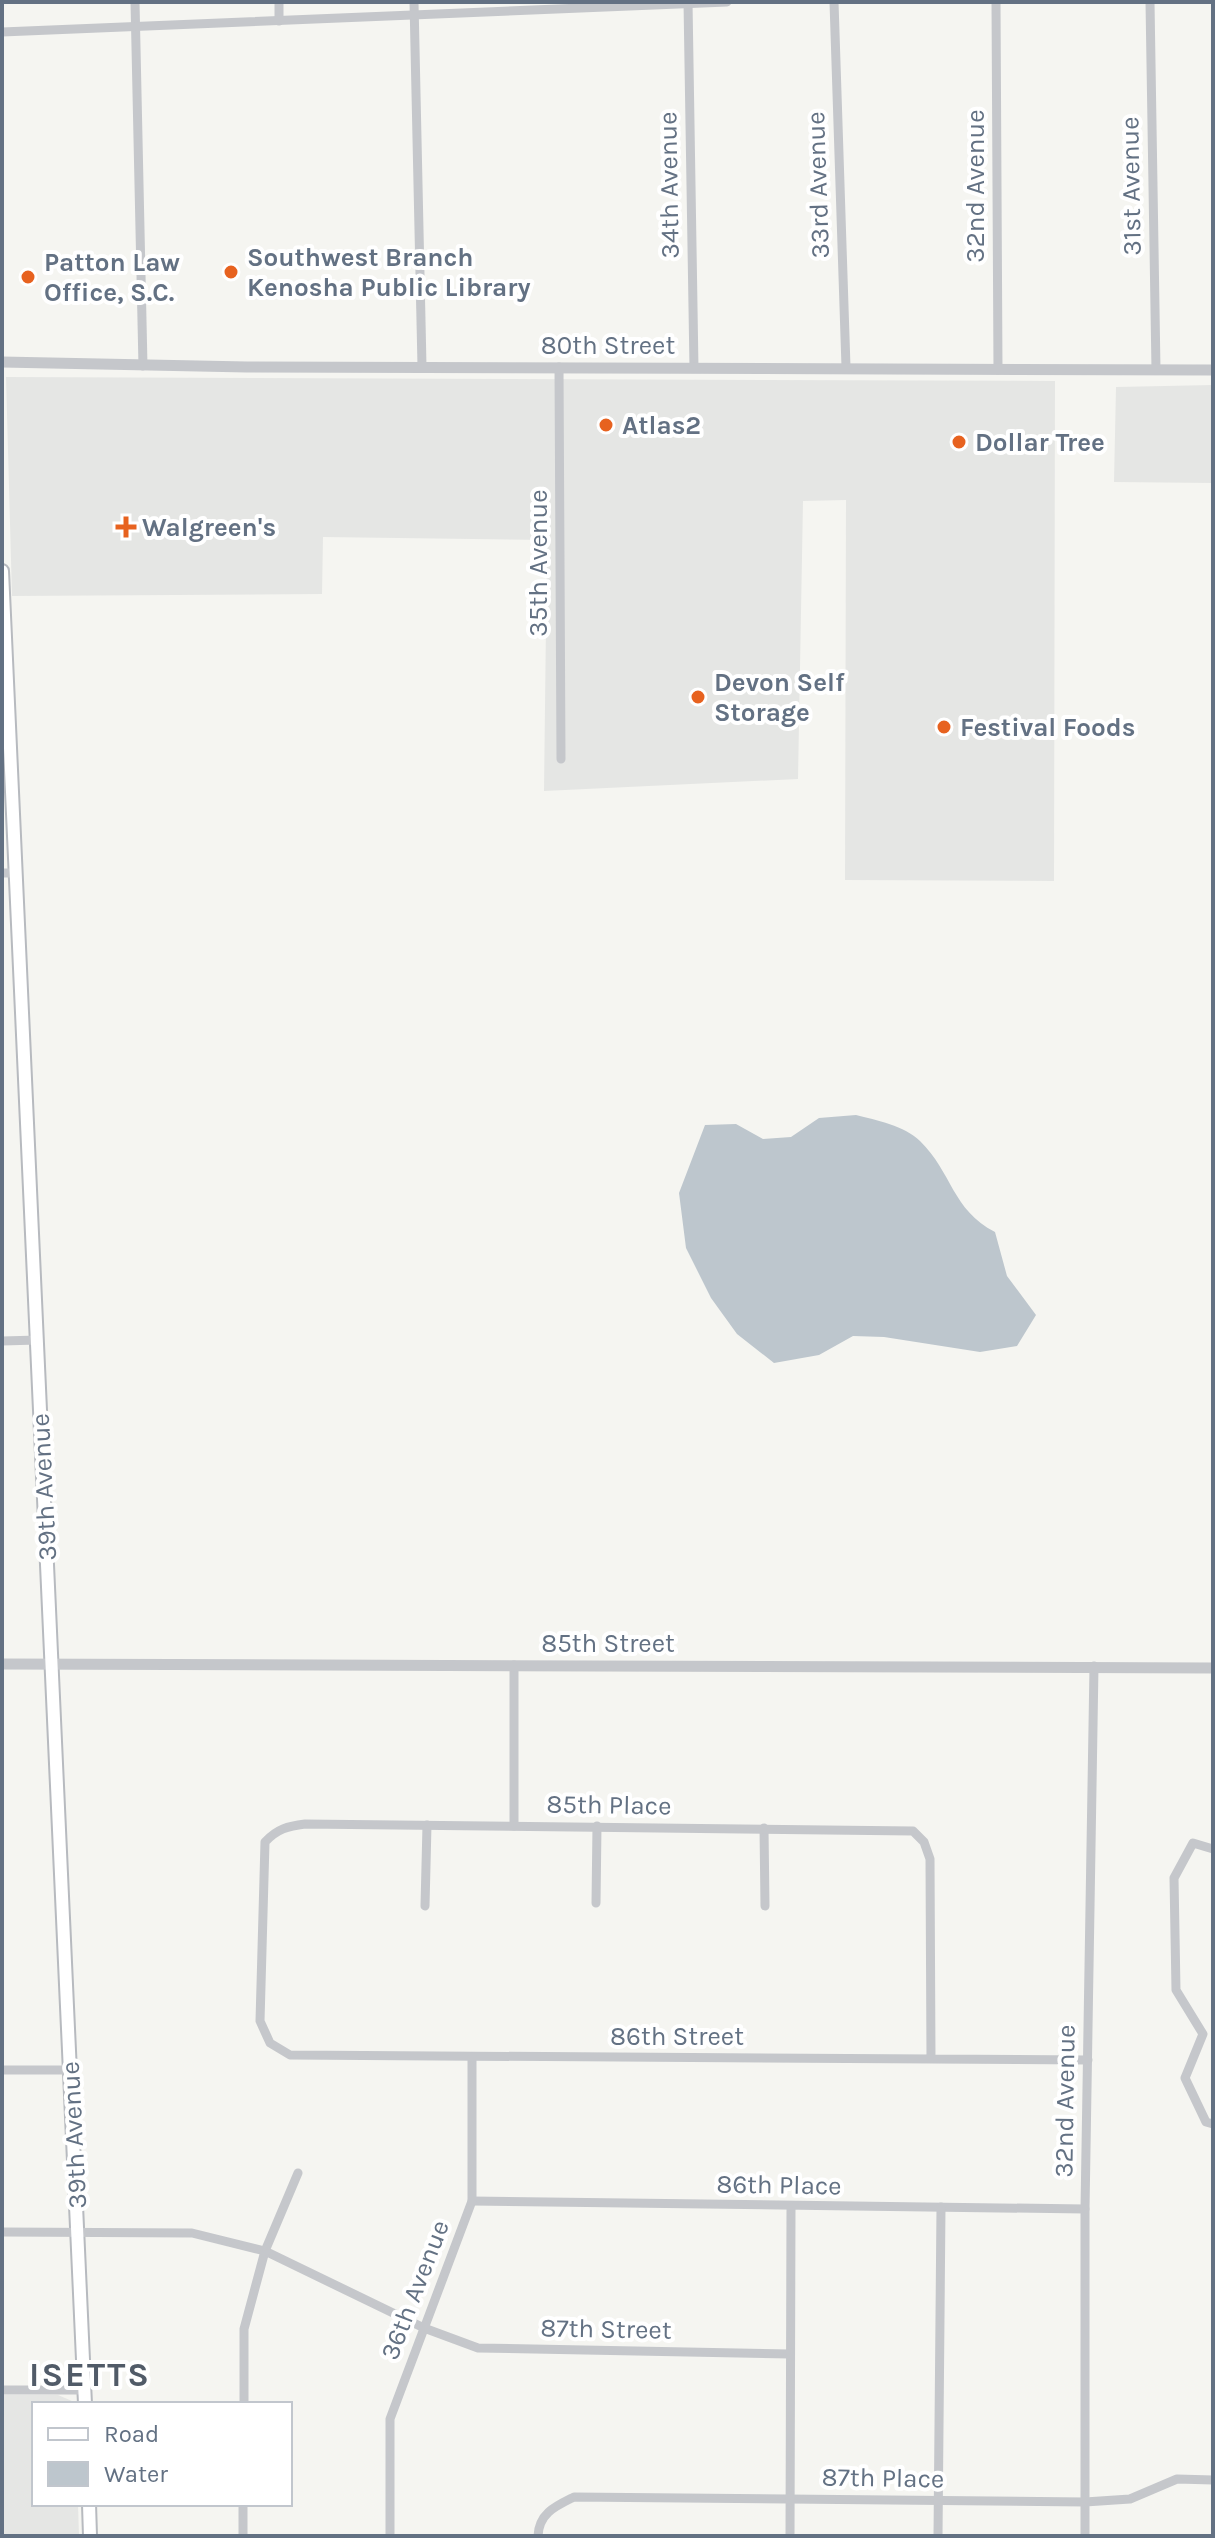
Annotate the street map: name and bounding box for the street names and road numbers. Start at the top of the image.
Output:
street label: 32nd Avenue [960,109,991,263]
street label: 34th Avenue [652,111,686,259]
street label: 33rd Avenue [800,111,836,259]
street label: 31st Avenue [1114,116,1148,256]
street label: 80th Street [541,330,675,361]
street label: 35th Avenue [523,489,554,637]
street label: 39th Avenue [25,1412,63,1562]
street label: 85th Street [541,1628,675,1659]
street label: 85th Place [546,1788,672,1822]
street label: 86th Street [610,2021,744,2052]
street label: 32nd Avenue [1048,2024,1082,2178]
street label: 39th Avenue [55,2060,93,2210]
street label: 86th Place [716,2168,842,2202]
street label: 36th Avenue [374,2216,456,2364]
street label: 87th Street [540,2312,672,2346]
street label: 87th Place [821,2461,945,2495]

